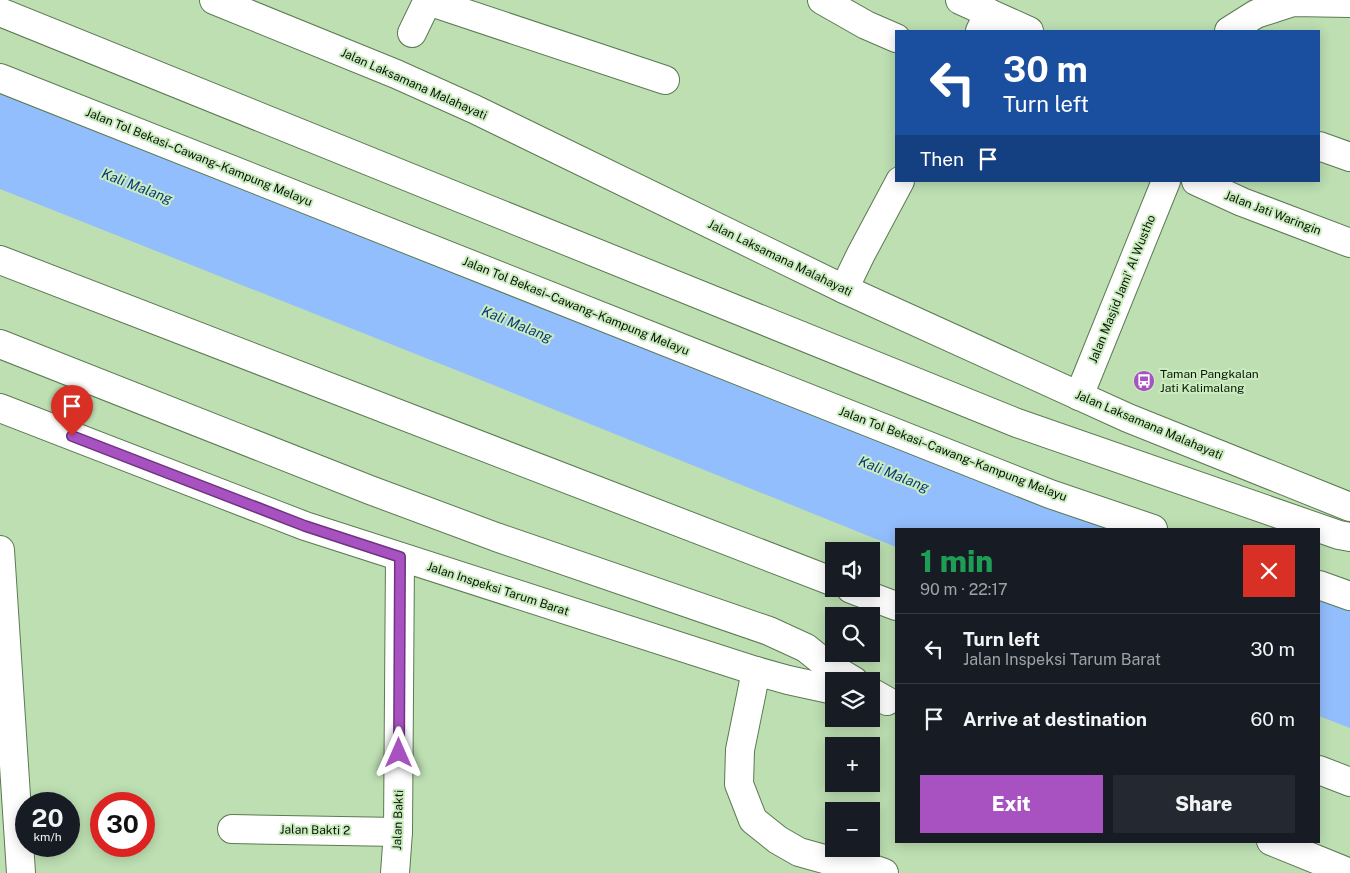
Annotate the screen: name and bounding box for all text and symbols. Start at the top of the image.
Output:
street label: Jalan Laksamana Malahayati [339,45,489,123]
text: 30 m [1003,49,1088,90]
icon: left [920,50,985,115]
text: Turn left [1003,91,1089,117]
street label: Jalan Tol Bekasi–Cawang–Kampung Melayu [84,105,314,209]
icon: arrive [974,145,1002,173]
text: Then [920,148,964,170]
water label: Kali Malang [99,165,175,207]
street label: Jalan Jati Waringin [1223,188,1323,238]
street label: Jalan Masjid Jami' Al Wustho [1086,213,1158,365]
street label: Jalan Laksamana Malahayati [706,217,854,299]
street label: Jalan Tol Bekasi–Cawang–Kampung Melayu [461,254,691,358]
water label: Kali Malang [479,303,555,346]
place label: Taman Pangkalan Jati Kalimalang [1160,367,1259,395]
bus stop icon: Taman Pangkalan Jati Kalimalang [1132,369,1156,393]
pin [51,385,93,436]
street label: Jalan Laksamana Malahayati [1073,388,1225,462]
icon: arrive [58,392,86,420]
street label: Jalan Tol Bekasi–Cawang–Kampung Melayu [837,404,1069,504]
water label: Kali Malang [856,453,932,496]
map controls [825,542,880,857]
button: sound [825,542,880,597]
text: 1 min [920,543,993,579]
button: close [1243,545,1295,597]
street label: Jalan Inspeksi Tarum Barat [425,559,571,619]
text: 90 m · 22:17 [920,580,1008,599]
button: search [825,607,880,662]
text: Turn left [963,628,1040,650]
icon: left [920,635,948,663]
text: 30 m [1250,638,1295,660]
text: Jalan Inspeksi Tarum Barat [963,650,1161,669]
button: layers [825,672,880,727]
icon: arrive [920,705,948,733]
text: Arrive at destination [963,708,1147,730]
text: 60 m [1251,708,1295,730]
position arrow [372,726,424,778]
button: + [825,737,880,792]
button: Exit [920,775,1103,833]
button: Share [1113,775,1295,833]
street label: Jalan Bakti [390,790,406,850]
speed limit sign: 30 [90,792,155,857]
button: − [825,802,880,857]
text: 20 [32,803,64,833]
street label: Jalan Bakti 2 [280,822,350,838]
text: km/h [33,830,62,844]

